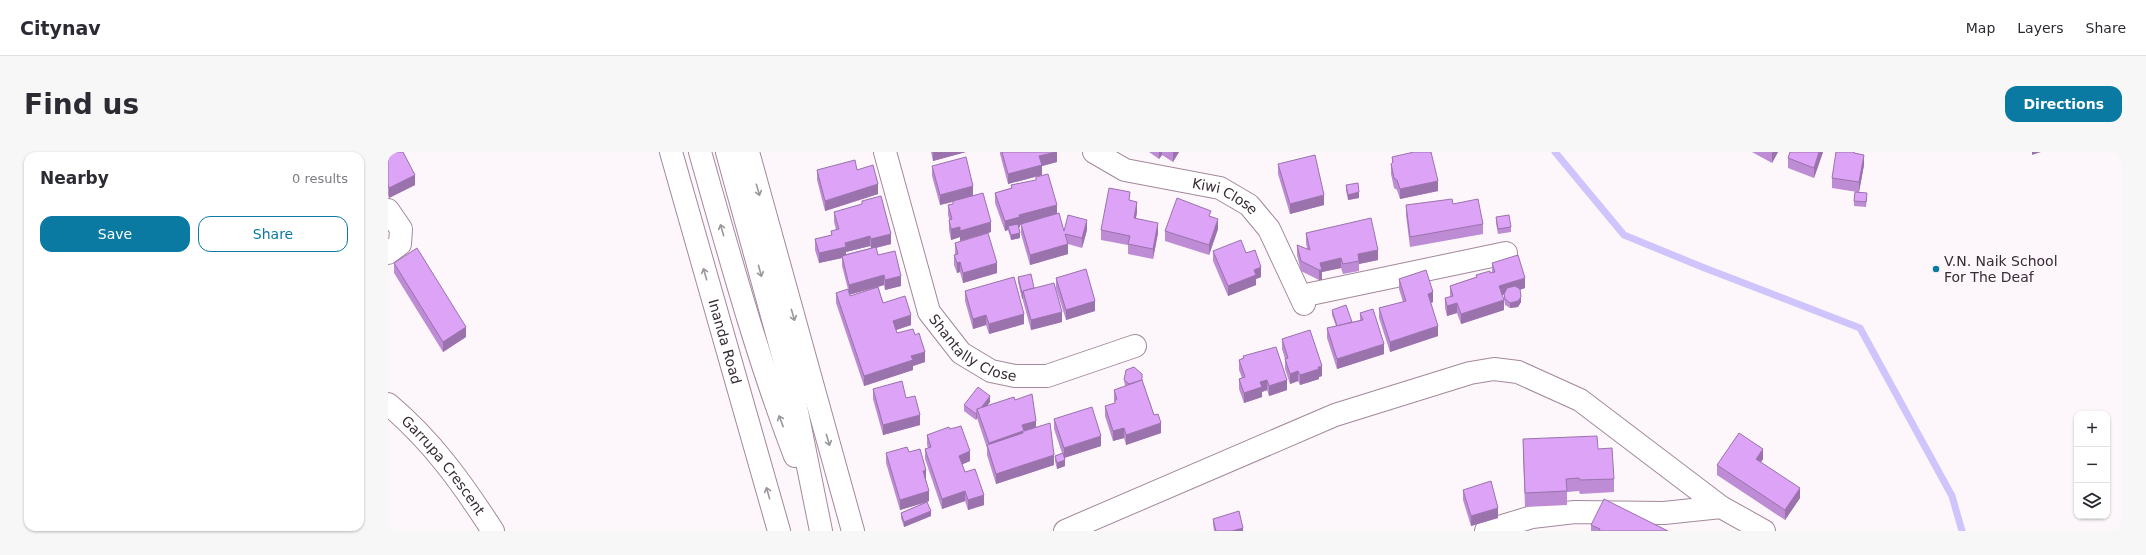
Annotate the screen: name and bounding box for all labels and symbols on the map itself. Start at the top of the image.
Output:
street label: Kiwi Close [1191,175,1261,217]
one-way arrow [755,183,762,196]
one-way arrow [718,223,725,236]
place label: V.N. Naik School For The Deaf [1944,253,2058,285]
one-way arrow [757,264,764,277]
marker: V.N. Naik School For The Deaf [1931,264,1941,274]
one-way arrow [701,268,708,281]
street label: Inanda Road [705,297,745,386]
one-way arrow [790,308,797,321]
street label: Shantally Close [926,311,1018,384]
street label: Garrupa Crescent [398,412,488,518]
one-way arrow [777,415,785,427]
one-way arrow [825,433,832,446]
one-way arrow [764,487,771,500]

